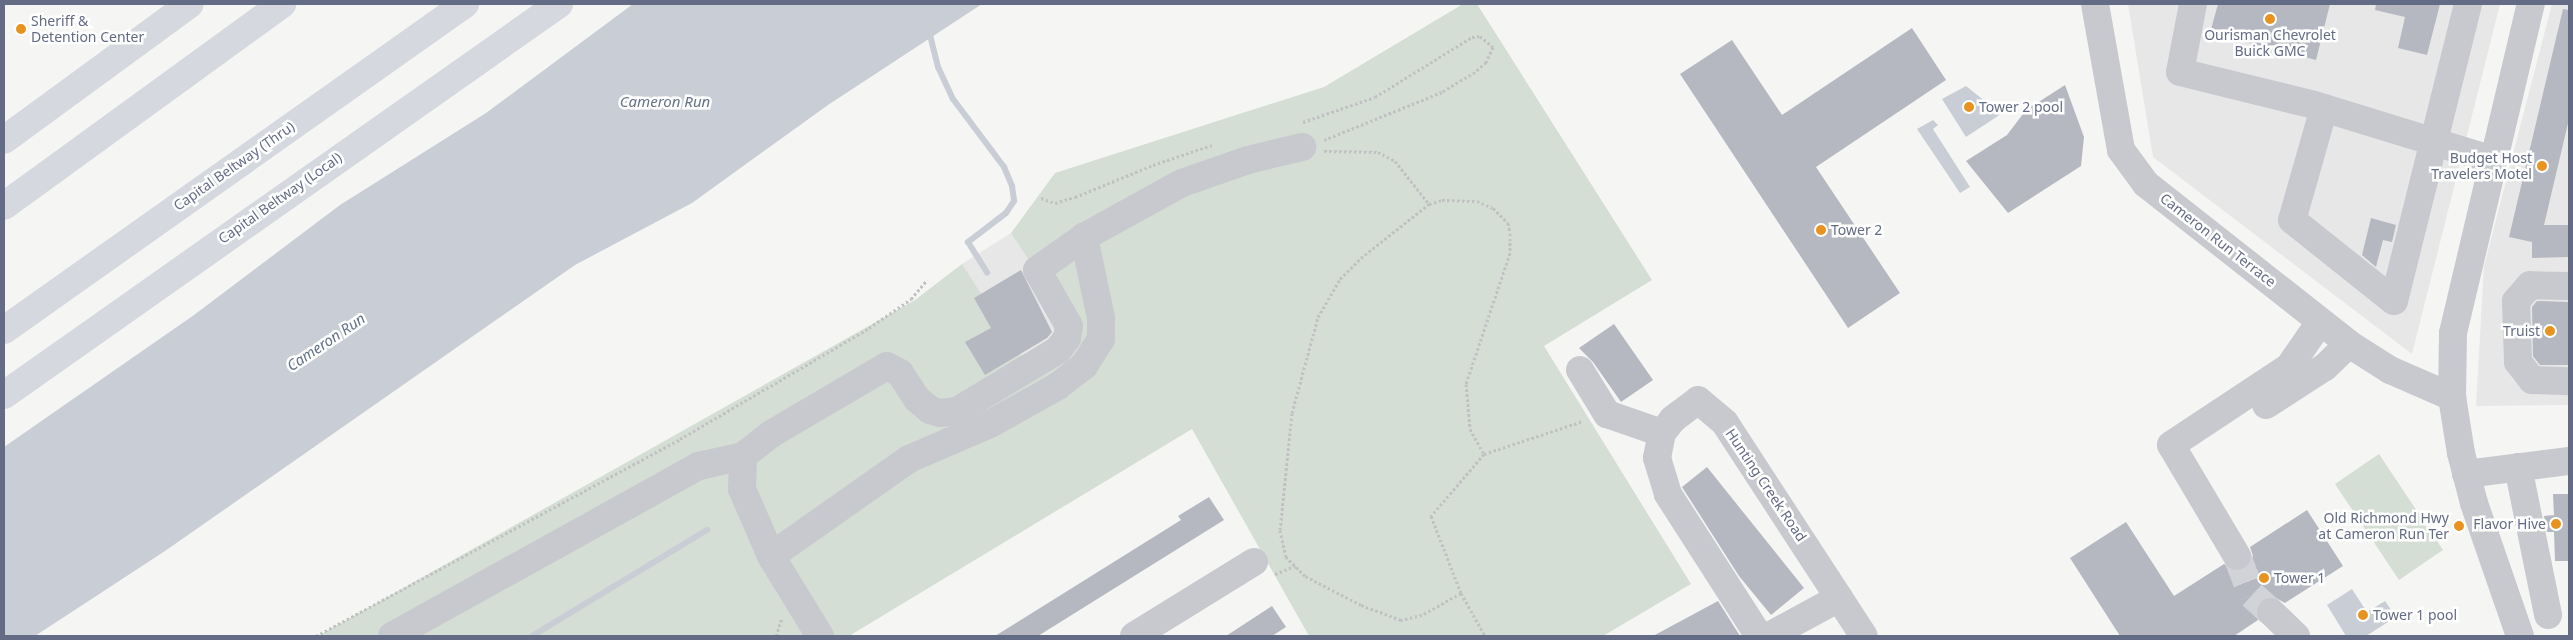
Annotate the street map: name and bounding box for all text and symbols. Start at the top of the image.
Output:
place label: Sheriff & Detention Center [31,13,144,46]
marker: Ourisman Chevrolet Buick GMC [2264,13,2276,25]
marker: Sheriff & Detention Center [15,23,27,35]
place label: Ourisman Chevrolet Buick GMC [2204,27,2336,59]
water label: Cameron Run [620,93,710,111]
place label: Tower 2 pool [1979,99,2063,115]
marker: Tower 2 pool [1963,101,1975,113]
street label: Capital Beltway (Thru) [170,118,298,214]
street label: Capital Beltway (Local) [215,149,345,247]
place label: Budget Host Travelers Motel [2431,150,2532,182]
marker: Budget Host Travelers Motel [2536,160,2548,172]
street label: Cameron Run Terrace [2157,190,2279,290]
place label: Tower 2 [1831,222,1882,238]
marker: Tower 2 [1815,224,1827,236]
water label: Cameron Run [283,309,369,375]
place label: Truist [2503,323,2540,339]
marker: Truist [2544,325,2556,337]
street label: Hunting Creek Road [1722,426,1810,544]
place label: Old Richmond Hwy at Cameron Run Ter [2318,510,2449,542]
place label: Flavor Hive [2473,516,2546,532]
marker: Flavor Hive [2550,518,2562,530]
marker: Old Richmond Hwy at Cameron Run Ter [2453,520,2465,532]
place label: Tower 1 [2274,570,2325,586]
marker: Tower 1 [2258,572,2270,584]
place label: Tower 1 pool [2373,607,2457,623]
marker: Tower 1 pool [2357,609,2369,621]

